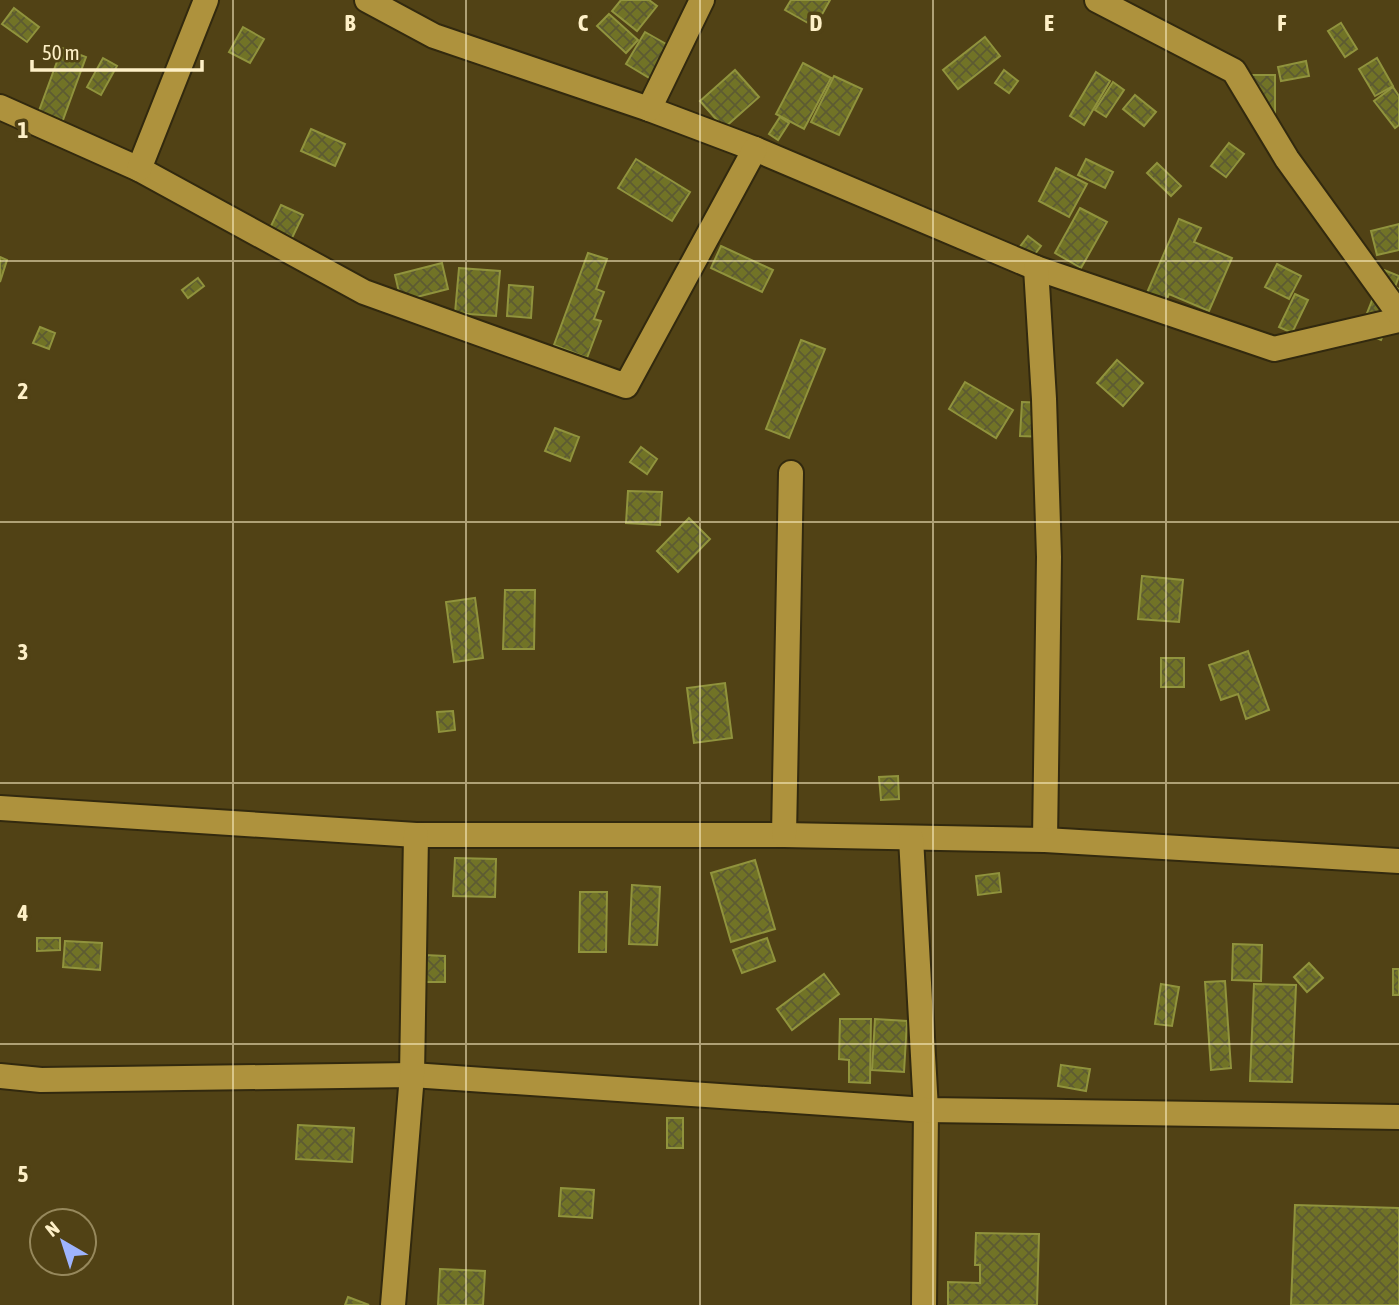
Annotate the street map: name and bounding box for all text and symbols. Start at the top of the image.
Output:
text: B [345,10,356,36]
text: C [578,10,589,36]
text: D [810,10,823,36]
text: E [1044,10,1054,36]
text: F [1277,10,1287,36]
scale bar [32,28,201,72]
text: 50 m [42,40,80,64]
text: 1 [18,117,29,143]
text: 2 [18,378,28,404]
text: 3 [18,639,28,665]
text: 4 [17,900,29,926]
text: 5 [18,1161,29,1187]
north arrow [28,1207,98,1277]
text: N [41,1217,64,1241]

